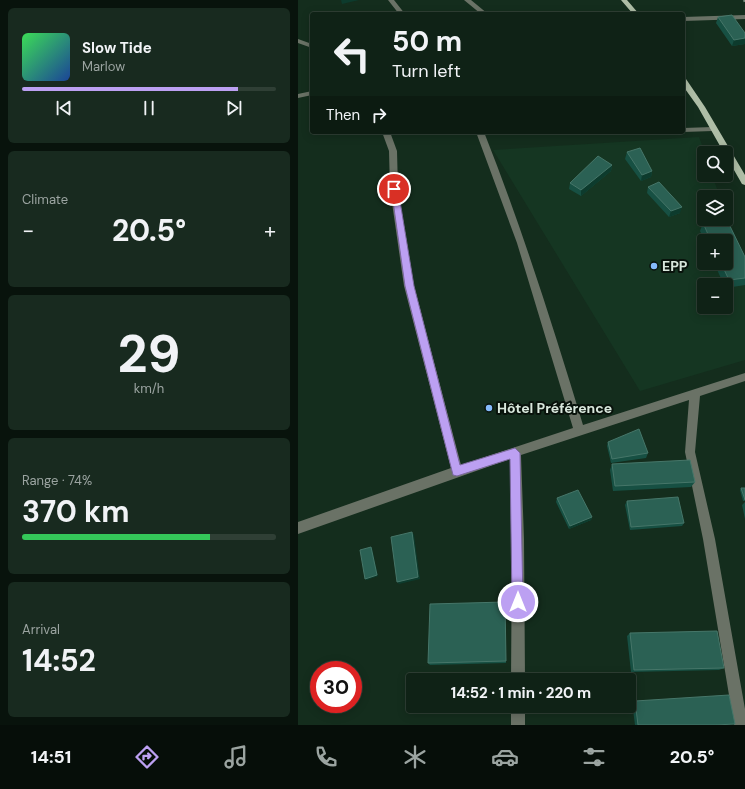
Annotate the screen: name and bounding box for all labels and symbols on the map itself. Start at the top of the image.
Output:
pin [377,172,411,206]
place label: EPP [662,257,688,275]
marker: EPP [649,261,659,271]
place label: Hôtel Préférence [497,399,612,417]
marker: Hôtel Préférence [484,403,494,413]
position arrow [497,581,539,623]
speed limit sign: 30 [310,661,362,713]

